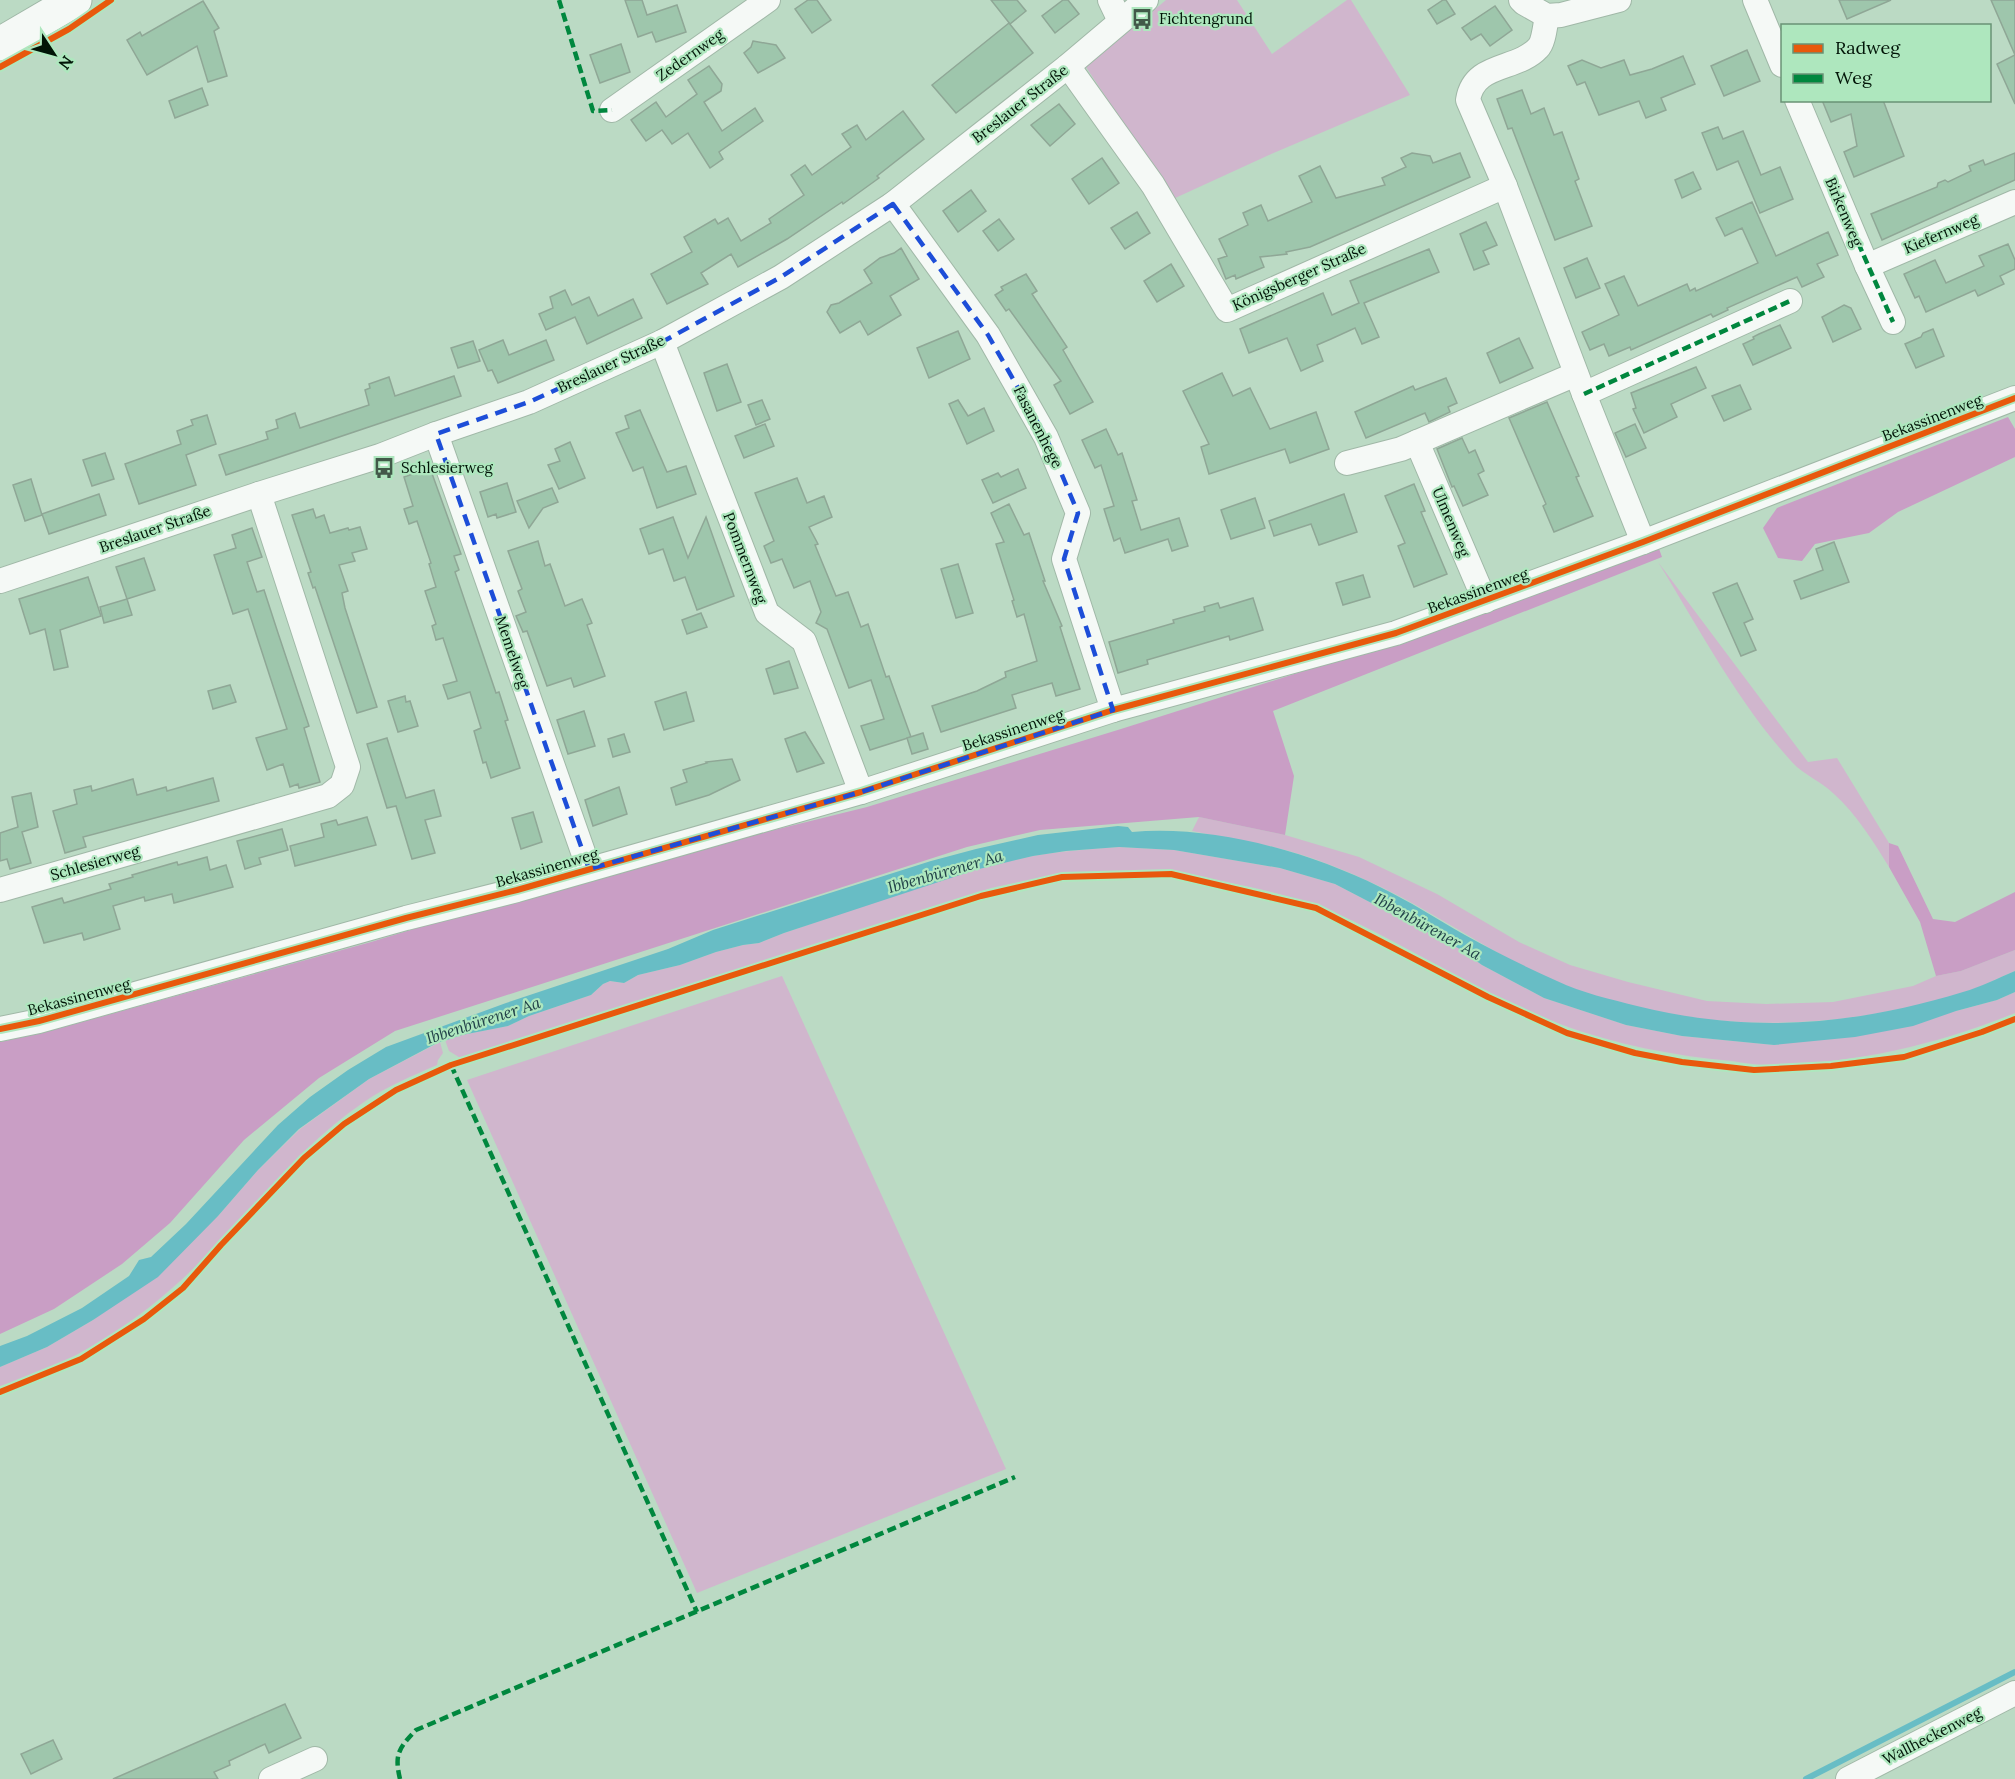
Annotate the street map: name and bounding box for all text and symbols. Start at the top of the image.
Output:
bus stop icon: Fichtengrund [1130,7,1154,31]
place label: Fichtengrund [1159,9,1253,28]
north arrow [24,24,84,84]
street label: Zedernweg [652,24,728,85]
legend [1781,24,1991,102]
text: Radweg [1835,36,1901,59]
text: N [54,52,78,74]
street label: Breslauer Straße [968,60,1072,147]
text: Weg [1835,66,1873,89]
street label: Birkenweg [1821,174,1868,250]
street label: Kiefernweg [1901,209,1982,258]
street label: Königsberger Straße [1229,239,1369,315]
street label: Breslauer Straße [554,330,668,397]
street label: Fasanenhege [1010,382,1067,471]
street label: Bekassinenweg [1879,389,1985,445]
bus stop icon: Schlesierweg [372,456,396,480]
place label: Schlesierweg [401,458,494,477]
street label: Ulmenweg [1428,484,1475,560]
street label: Breslauer Straße [97,501,213,556]
street label: Pommernweg [719,509,772,607]
street label: Bekassinenweg [1425,563,1531,618]
street label: Memelweg [491,613,534,691]
street label: Bekassinenweg [960,704,1067,755]
street label: Schlesierweg [48,841,142,884]
street label: Bekassinenweg [493,844,601,891]
water label: Ibbenbürener Aa [885,845,1005,897]
water label: Ibbenbürener Aa [1371,888,1485,964]
street label: Bekassinenweg [25,973,133,1019]
water label: Ibbenbürener Aa [423,992,543,1048]
street label: Wallheckenweg [1879,1702,1985,1769]

